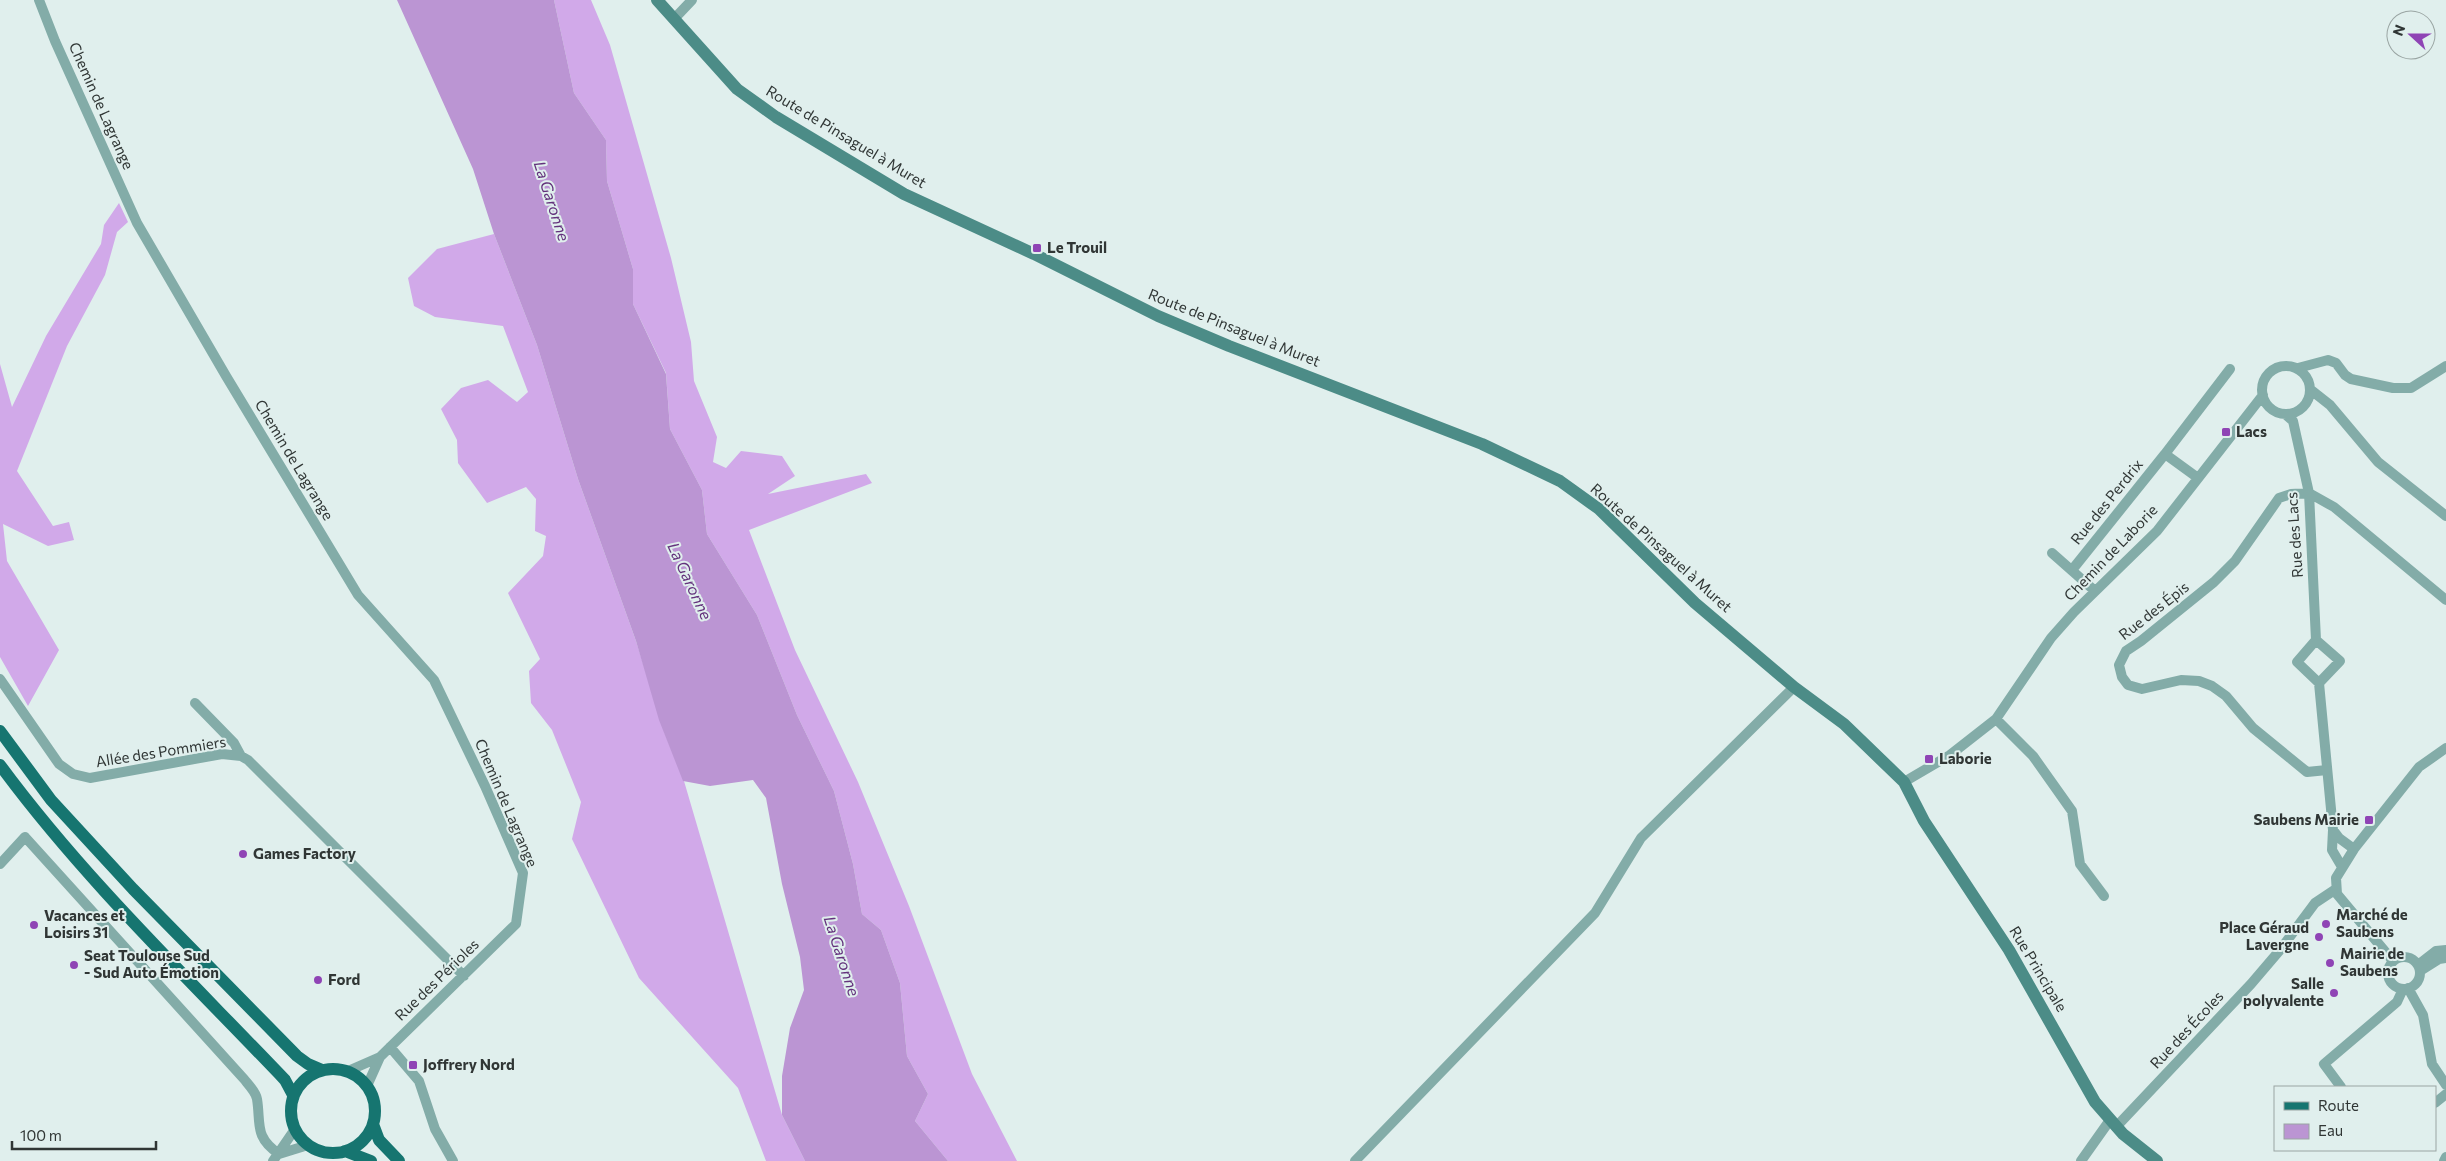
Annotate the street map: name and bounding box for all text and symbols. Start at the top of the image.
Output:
north arrow [2386,10,2436,60]
text: N [2389,22,2408,38]
street label: Chemin de Lagrange [66,39,138,172]
street label: Route de Pinsaguel à Muret [763,81,930,191]
water label: La Garonne [531,158,575,244]
place label: Le Trouil [1047,238,1107,256]
marker: Le Trouil [1031,242,1043,254]
street label: Route de Pinsaguel à Muret [1146,284,1323,370]
street label: Chemin de Lagrange [252,396,338,523]
place label: Lacs [2236,422,2267,440]
marker: Lacs [2220,426,2232,438]
street label: Rue des Perdrix [2066,455,2146,548]
street label: Route de Pinsaguel à Muret [1587,479,1736,615]
street label: Rue des Lacs [2282,491,2306,579]
street label: Chemin de Laborie [2060,500,2161,604]
water label: La Garonne [664,539,717,623]
street label: Rue des Épis [2114,576,2192,643]
street label: Allée des Pommiers [94,732,227,770]
street label: Chemin de Lagrange [472,736,542,869]
place label: Laborie [1939,749,1992,767]
marker: Laborie [1923,753,1935,765]
place label: Saubens Mairie [2254,810,2359,828]
marker: Saubens Mairie [2363,814,2375,826]
place label: Games Factory [253,844,357,862]
marker: Games Factory [237,848,249,860]
place label: Marché de Saubens [2336,905,2408,940]
place label: Vacances et Loisirs 31 [44,906,125,941]
water label: La Garonne [821,913,865,999]
place label: Place Géraud Lavergne [2219,918,2309,953]
marker: Marché de Saubens [2320,918,2332,930]
marker: Vacances et Loisirs 31 [28,919,40,931]
street label: Rue Principale [2006,922,2072,1015]
marker: Place Géraud Lavergne [2313,931,2325,943]
street label: Rue des Périoles [391,935,482,1024]
place label: Mairie de Saubens [2340,944,2404,979]
place label: Seat Toulouse Sud - Sud Auto Émotion [84,946,219,981]
marker: Mairie de Saubens [2324,957,2336,969]
marker: Seat Toulouse Sud - Sud Auto Émotion [68,959,80,971]
place label: Ford [328,970,360,988]
marker: Ford [312,974,324,986]
place label: Salle polyvalente [2243,974,2324,1009]
street label: Rue des Écoles [2145,986,2227,1072]
marker: Salle polyvalente [2328,987,2340,999]
place label: Joffrery Nord [423,1055,515,1073]
marker: Joffrery Nord [407,1059,419,1071]
legend [2274,1086,2436,1151]
text: Route [2318,1096,2359,1114]
scale bar [12,1118,156,1150]
text: Eau [2318,1121,2343,1139]
text: 100 m [20,1126,62,1144]

